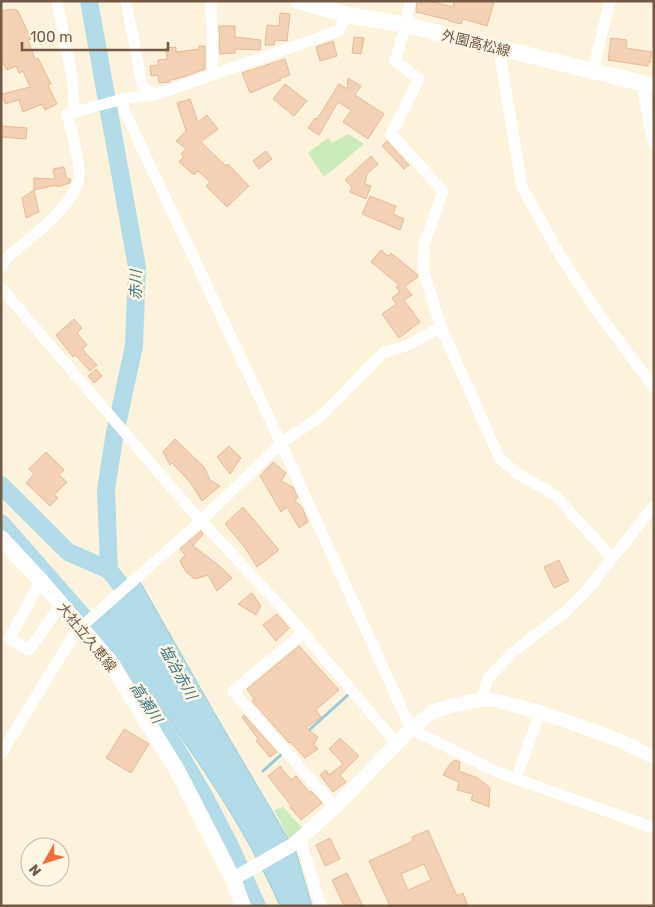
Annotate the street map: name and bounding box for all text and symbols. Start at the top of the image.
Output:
scale bar [22,20,169,52]
street label: 外園高松線 [440,27,512,60]
text: 100 m [30,28,72,46]
water label: 赤川 [127,268,145,300]
street label: 大社立久恵線 [54,599,120,675]
water label: 塩冶赤川 [156,641,201,704]
water label: 高瀬川 [126,679,167,728]
north arrow [20,837,70,887]
text: N [26,861,45,879]

